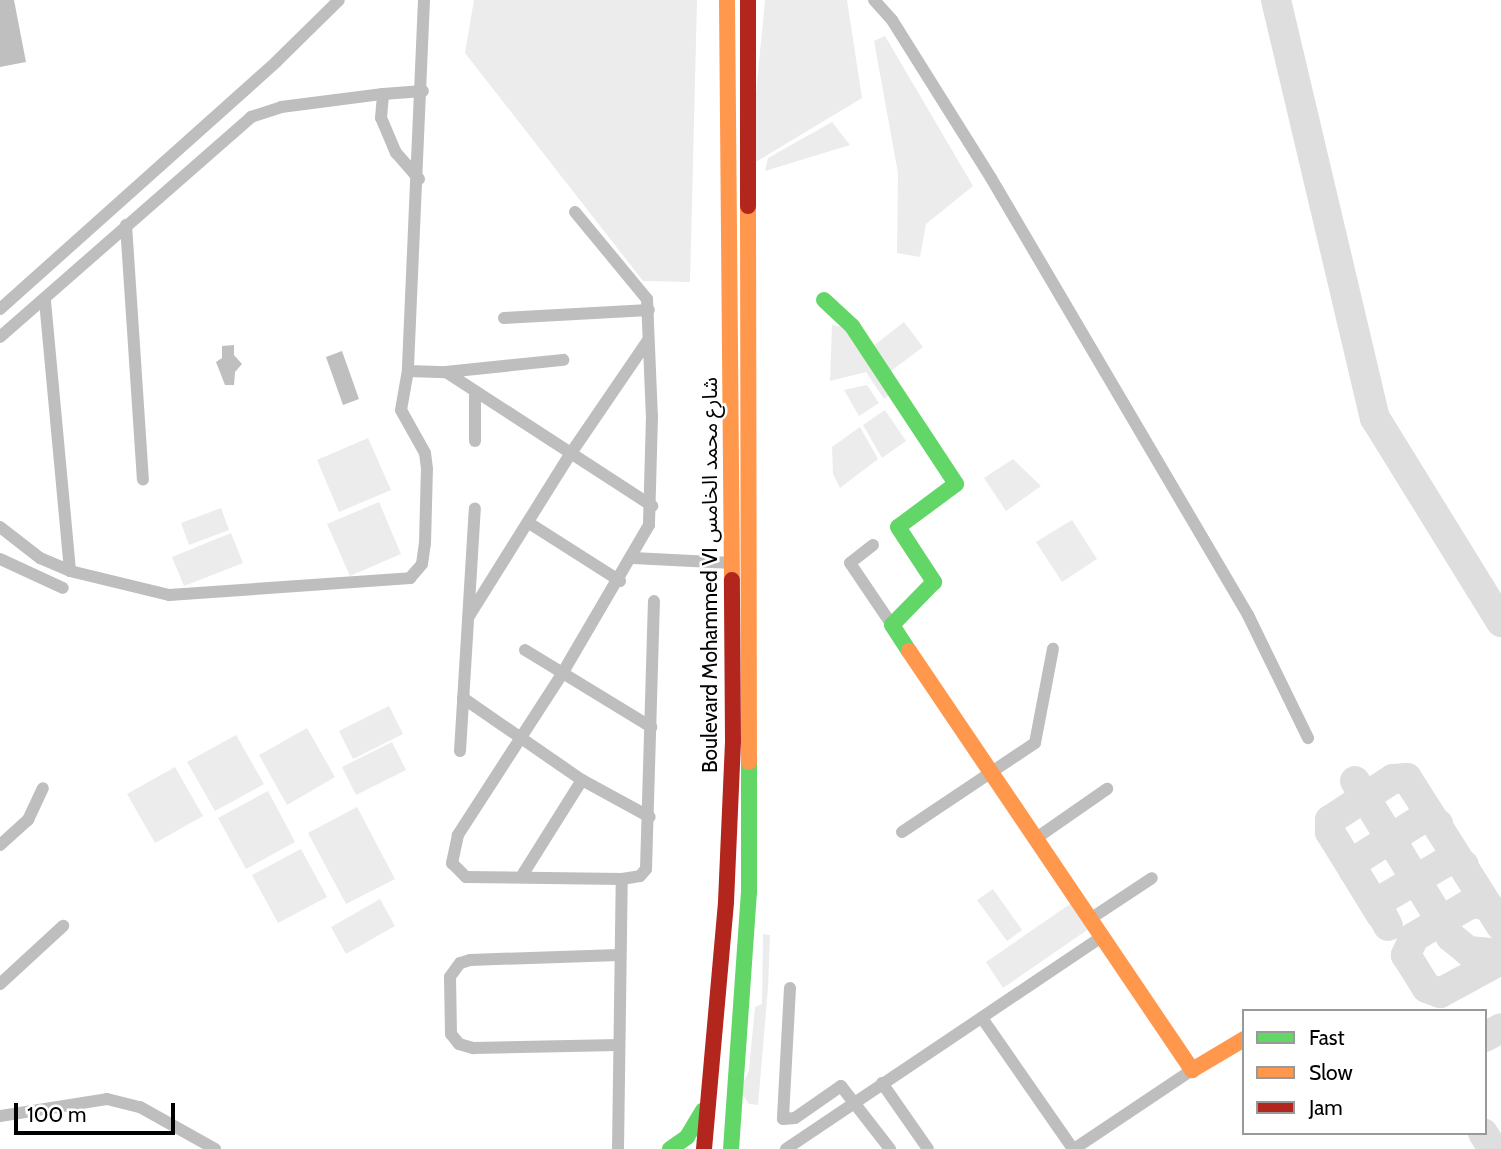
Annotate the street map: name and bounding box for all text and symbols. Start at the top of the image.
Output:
street label: Boulevard Mohammed VI شارع محمد الخامس [697,377,723,773]
legend [1242,1009,1487,1135]
text: Fast [1309,1025,1345,1050]
text: Slow [1309,1060,1353,1085]
scale bar [18,1090,178,1134]
text: Jam [1309,1095,1343,1120]
text: 100 m [27,1102,86,1127]

